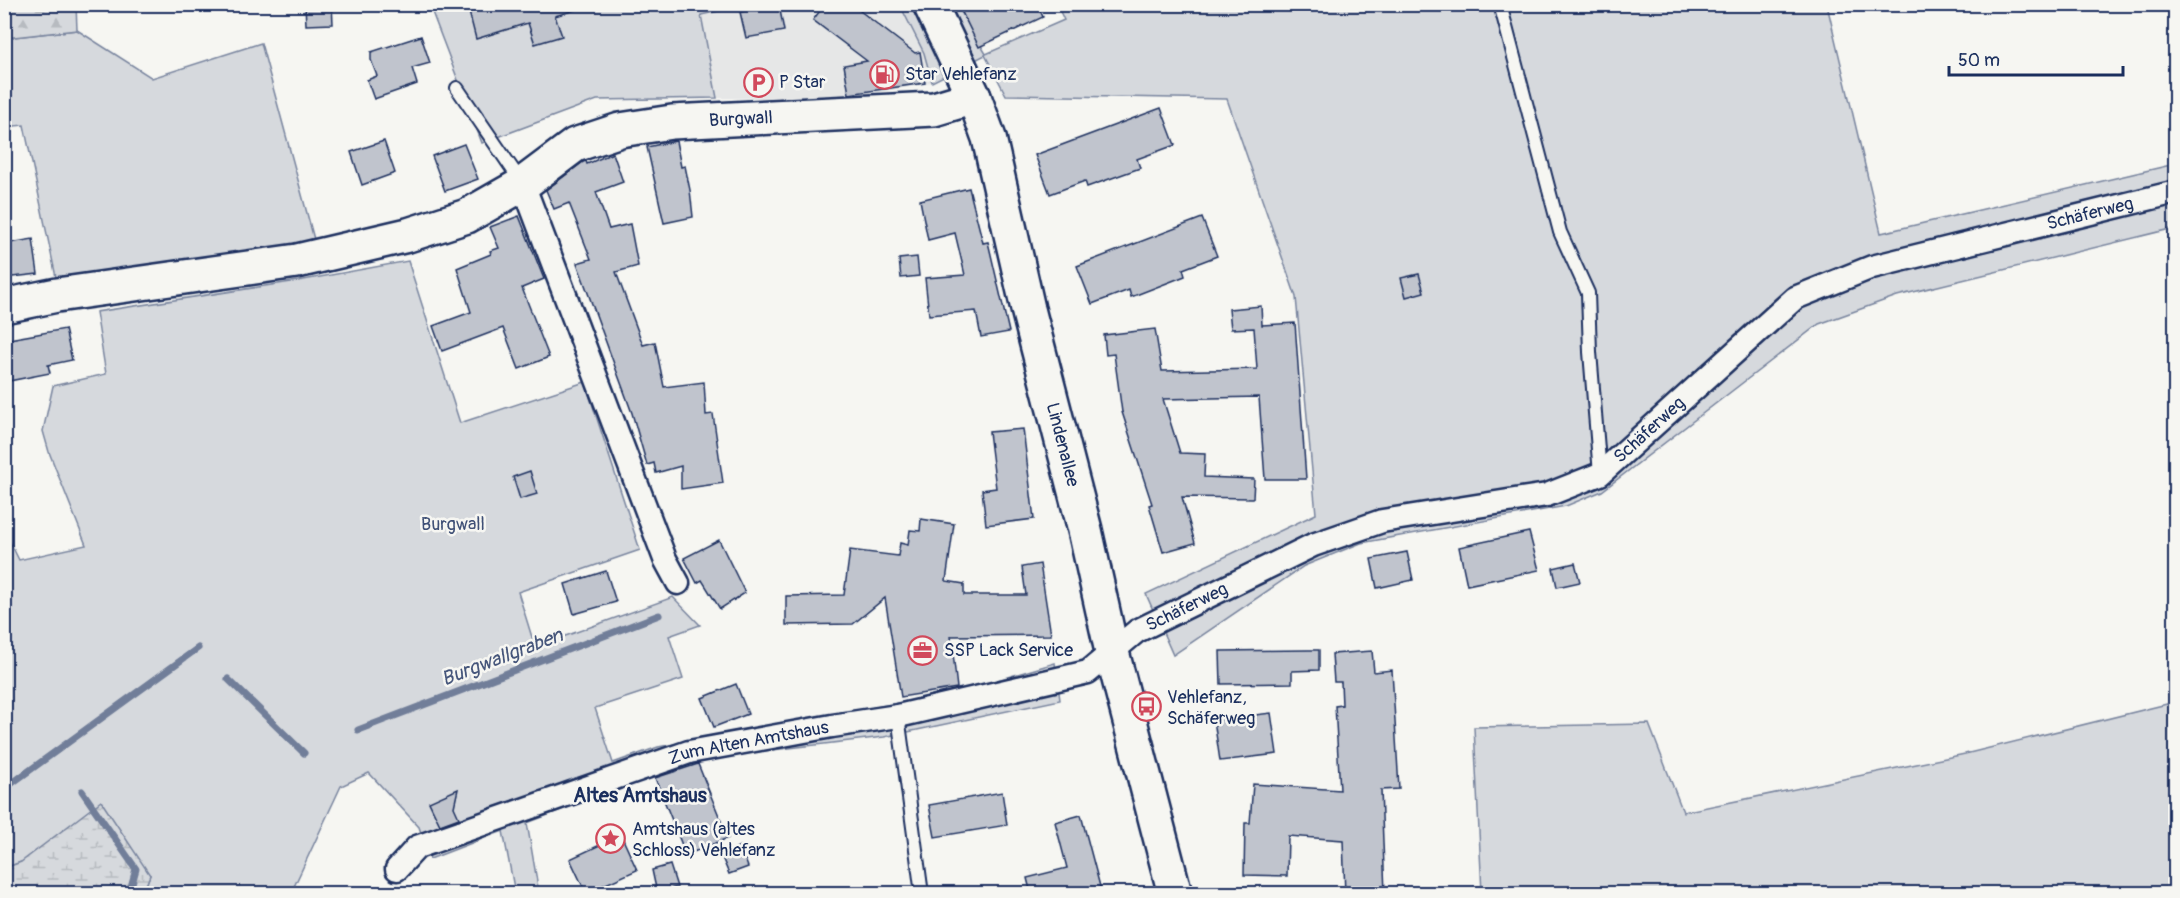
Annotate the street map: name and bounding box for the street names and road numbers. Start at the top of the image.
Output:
street label: Burgwall [708,106,773,132]
street label: Schäferweg [2044,191,2136,235]
street label: Schäferweg [1609,392,1690,468]
street label: Lindenallee [1041,400,1085,489]
street label: Schäferweg [1142,577,1231,637]
street label: Zum Alten Amtshaus [665,715,830,770]

